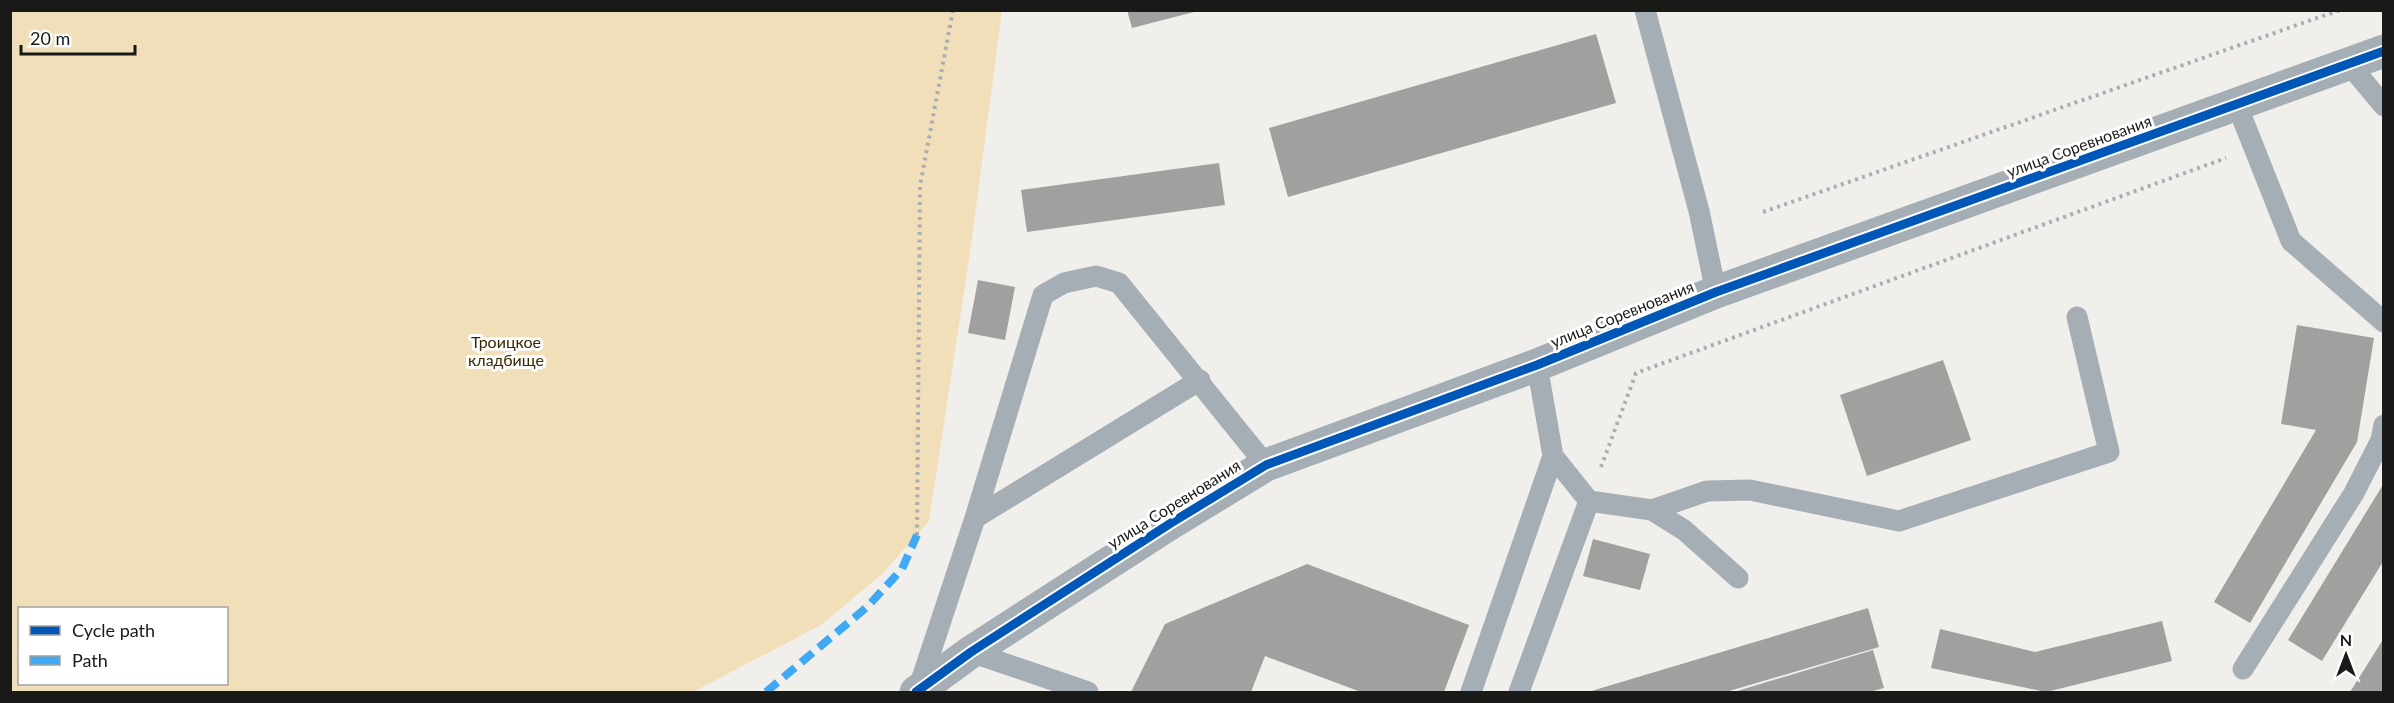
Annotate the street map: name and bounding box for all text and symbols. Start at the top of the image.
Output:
scale bar [21,18,135,56]
text: 20 m [30,27,70,49]
street label: улица Соревнования [2004,110,2154,181]
street label: улица Соревнования [1547,276,1696,351]
park label: Троицкое кладбище [468,332,544,369]
street label: улица Соревнования [1104,455,1244,552]
legend [18,607,228,685]
text: Cycle path [72,619,155,641]
north arrow [2316,625,2376,685]
text: N [2340,630,2352,649]
text: Path [72,649,108,671]

